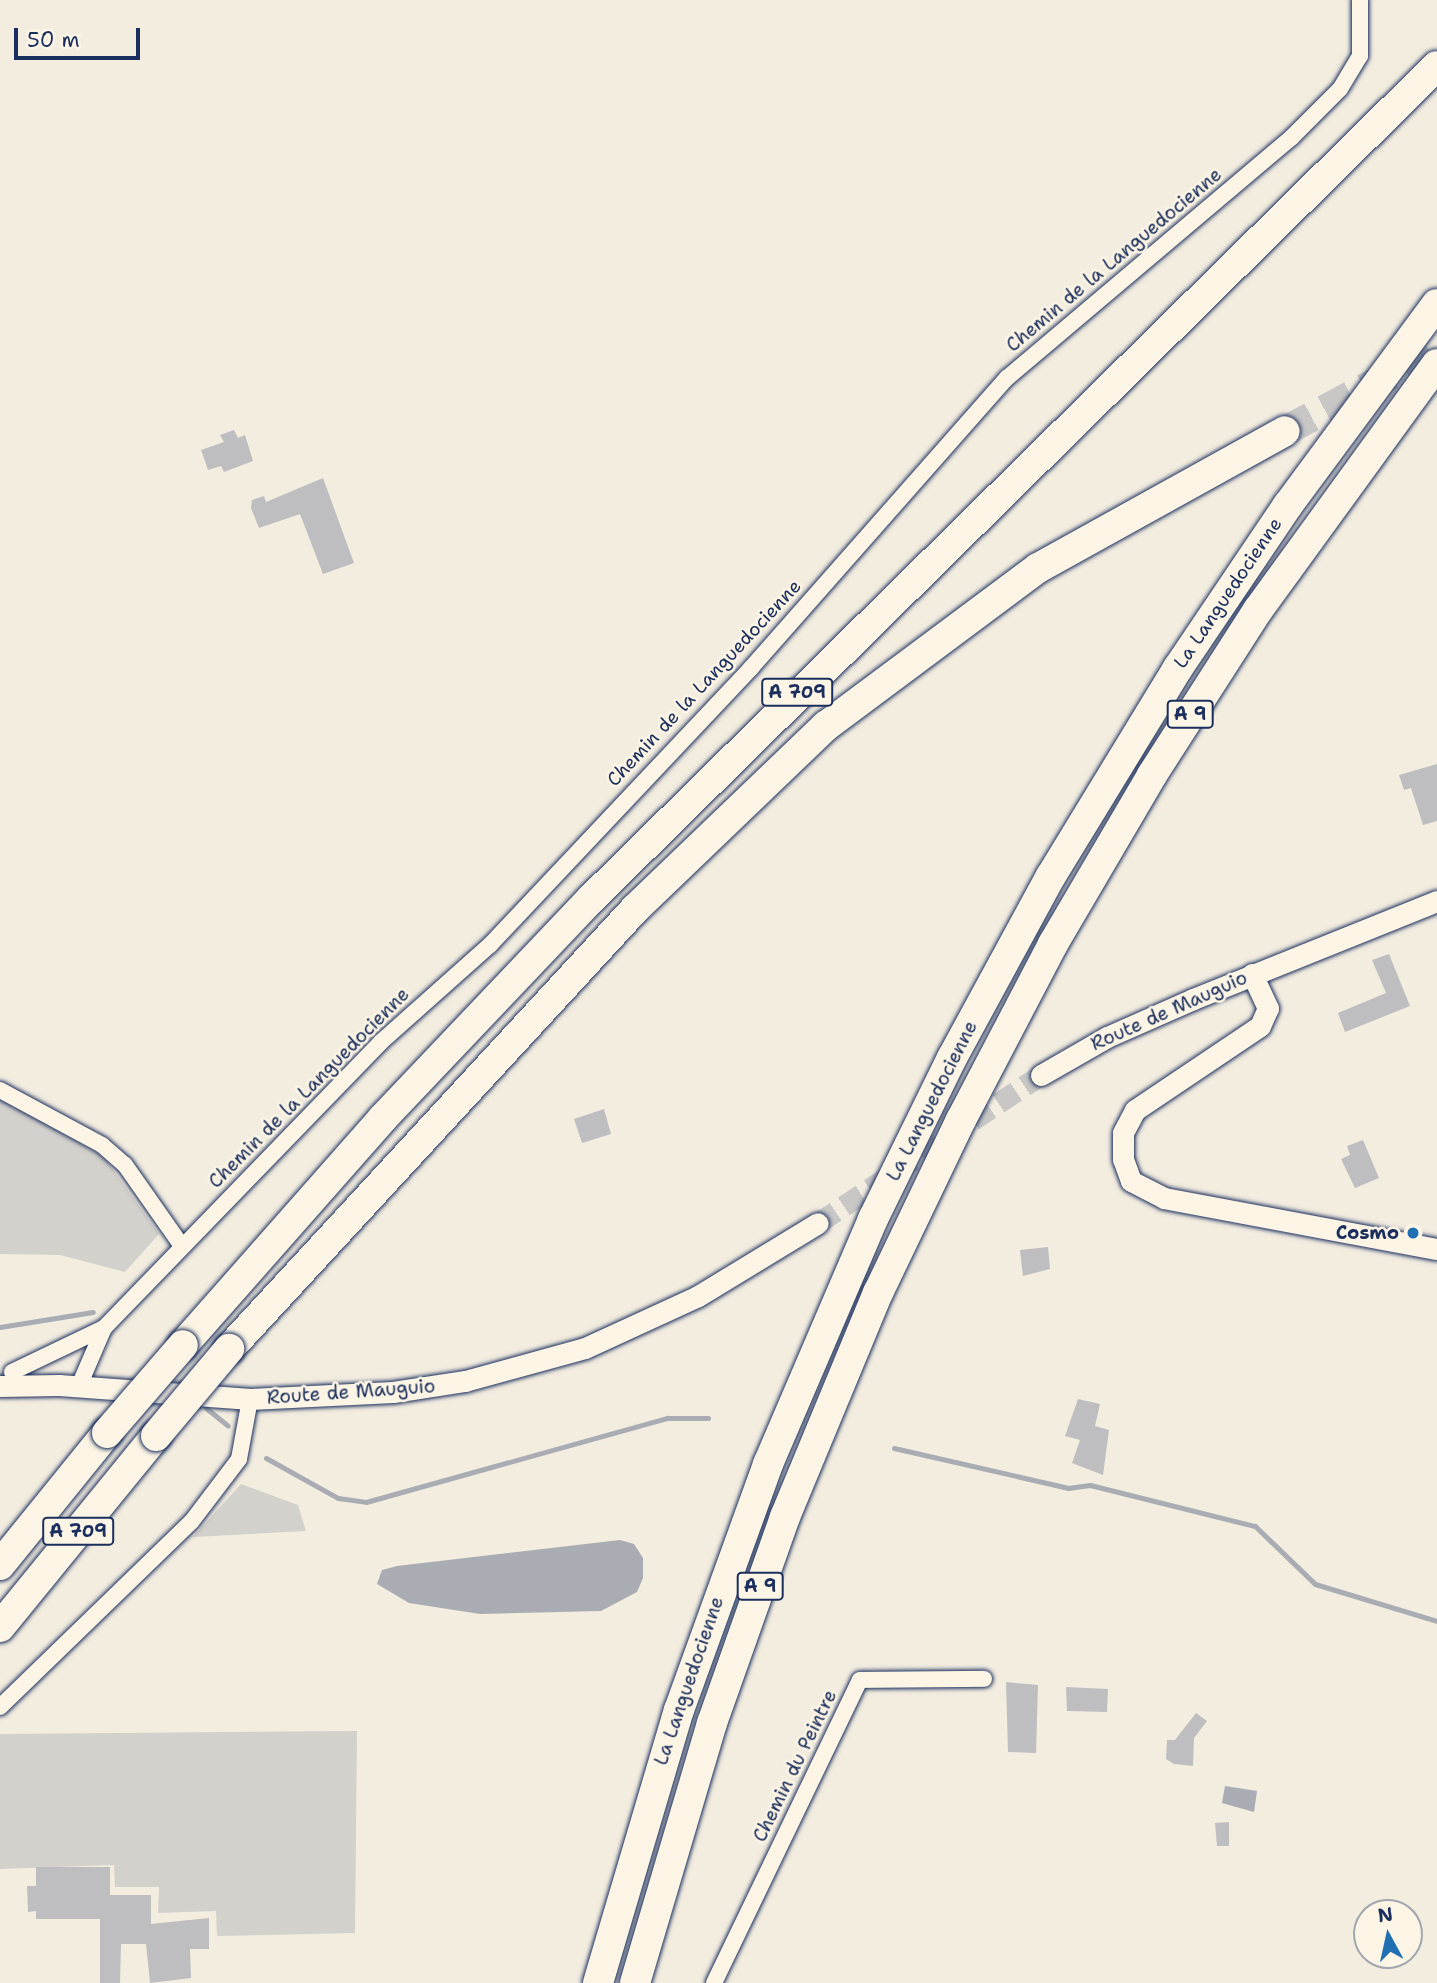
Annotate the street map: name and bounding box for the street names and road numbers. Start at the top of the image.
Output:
street label: Chemin de la Languedocienne [1002,163,1226,357]
street label: La Languedocienne [1169,513,1287,673]
street label: Chemin de la Languedocienne [602,575,806,791]
road number: A 709 [760,678,834,706]
road number: A 9 [1166,700,1214,728]
street label: Route de Mauguio [1087,966,1251,1056]
street label: Chemin de la Languedocienne [204,983,414,1193]
street label: La Languedocienne [882,1017,982,1185]
street label: Route de Mauguio [266,1375,436,1409]
road number: A 709 [41,1516,115,1546]
road number: A 9 [736,1572,784,1601]
street label: La Languedocienne [649,1594,729,1768]
street label: Chemin du Peintre [748,1686,842,1846]

